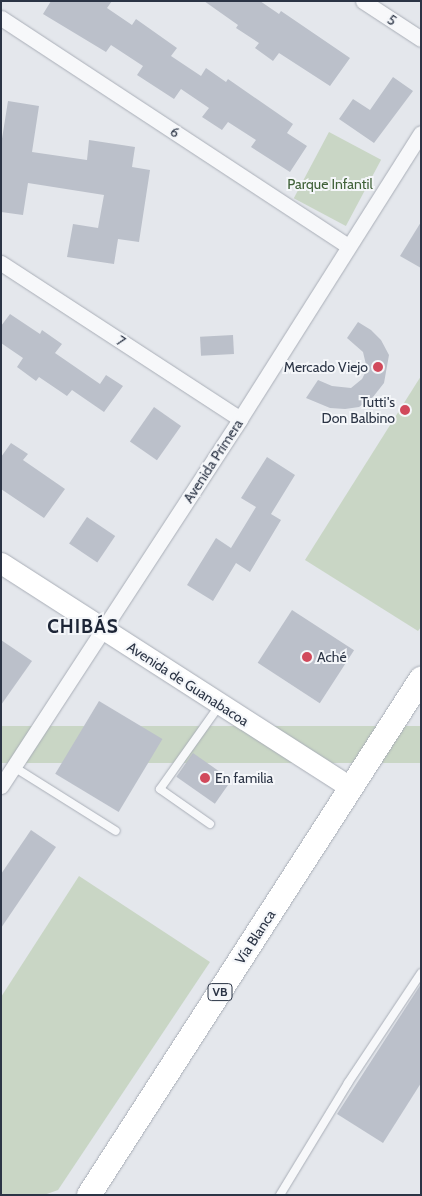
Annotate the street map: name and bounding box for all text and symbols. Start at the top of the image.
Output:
street label: 5 [384,11,400,29]
street label: 6 [167,123,183,141]
park label: Parque Infantil [287,176,373,192]
street label: 7 [113,332,129,350]
place label: Mercado Viejo [284,359,368,375]
marker: Mercado Viejo [372,361,384,373]
place label: Tutti's Don Balbino [322,394,395,427]
marker: Tutti's Don Balbino [399,404,411,416]
street label: Avenida Primera [180,416,246,506]
district label: CHIBÁS [46,616,120,638]
street label: Avenida de Guanabacoa [124,638,252,730]
place label: Aché [317,649,347,665]
marker: Aché [301,651,313,663]
place label: En familia [215,770,273,786]
marker: En familia [199,772,211,784]
street label: Vía Blanca [231,907,279,967]
road number: VB [208,982,232,1002]

